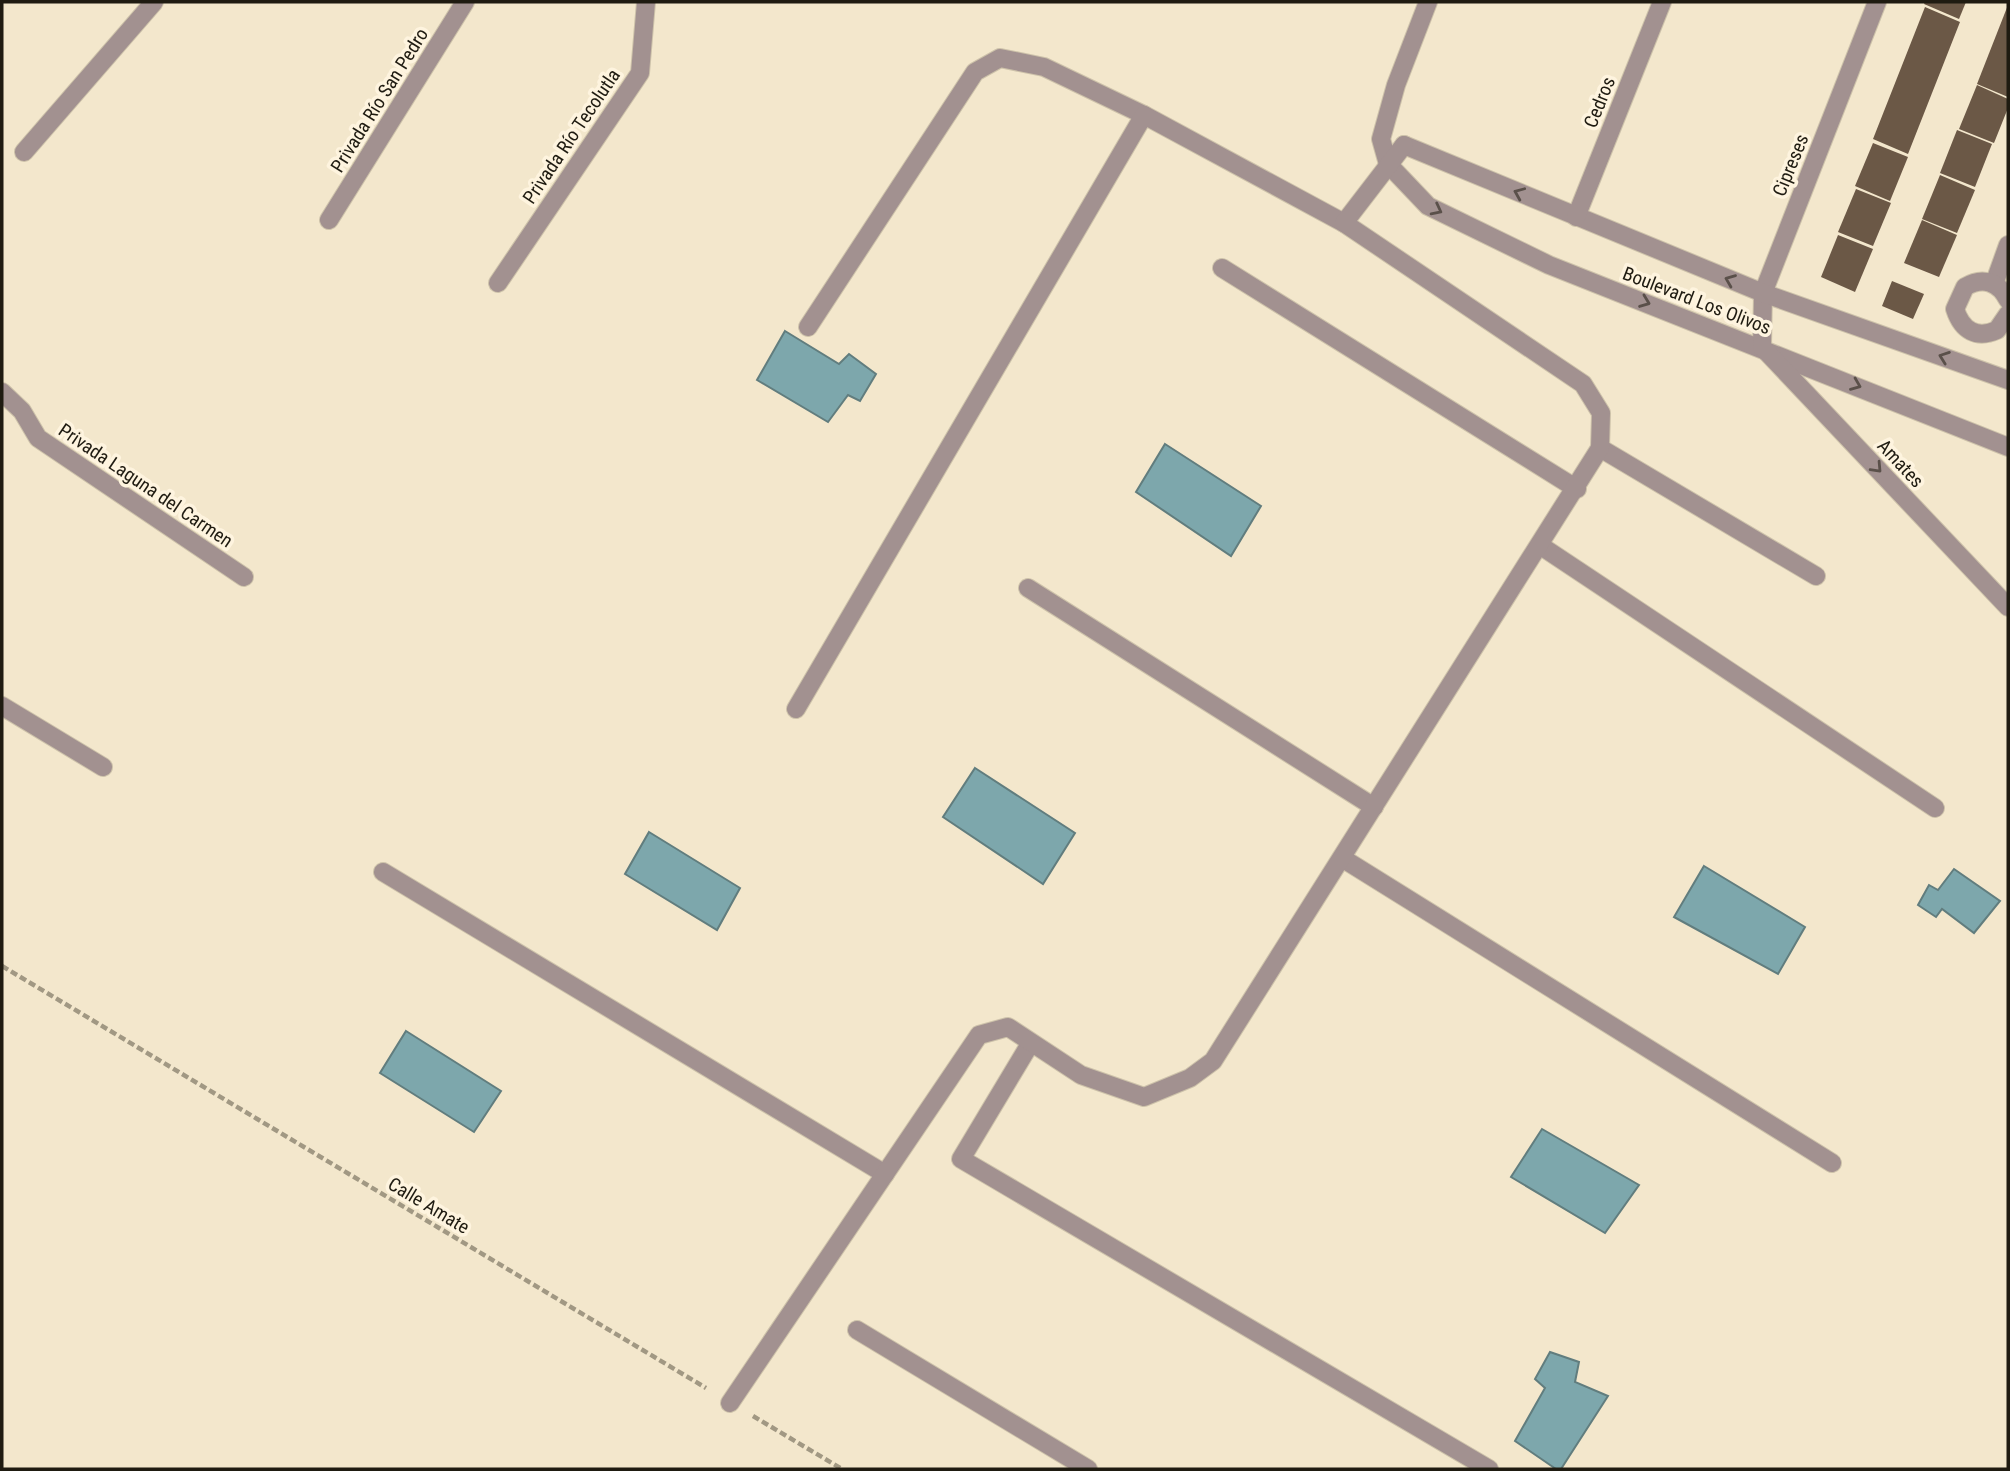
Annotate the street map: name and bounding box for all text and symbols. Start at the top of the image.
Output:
street label: Privada Río San Pedro [326,24,433,177]
street label: Privada Río Tecolutla [518,65,625,208]
street label: Cedros [1579,73,1620,131]
street label: Cipreses [1768,131,1813,200]
one-way arrow [1514,188,1526,202]
one-way arrow [1430,201,1442,215]
street label: Boulevard Los Olivos [1620,262,1774,339]
one-way arrow [1725,274,1737,288]
one-way arrow [1638,294,1650,308]
one-way arrow [1938,351,1950,365]
one-way arrow [1850,377,1862,391]
street label: Privada Laguna del Carmen [54,419,237,552]
street label: Amates [1873,434,1929,492]
one-way arrow [1868,460,1881,473]
street label: Calle Amate [384,1172,474,1239]

